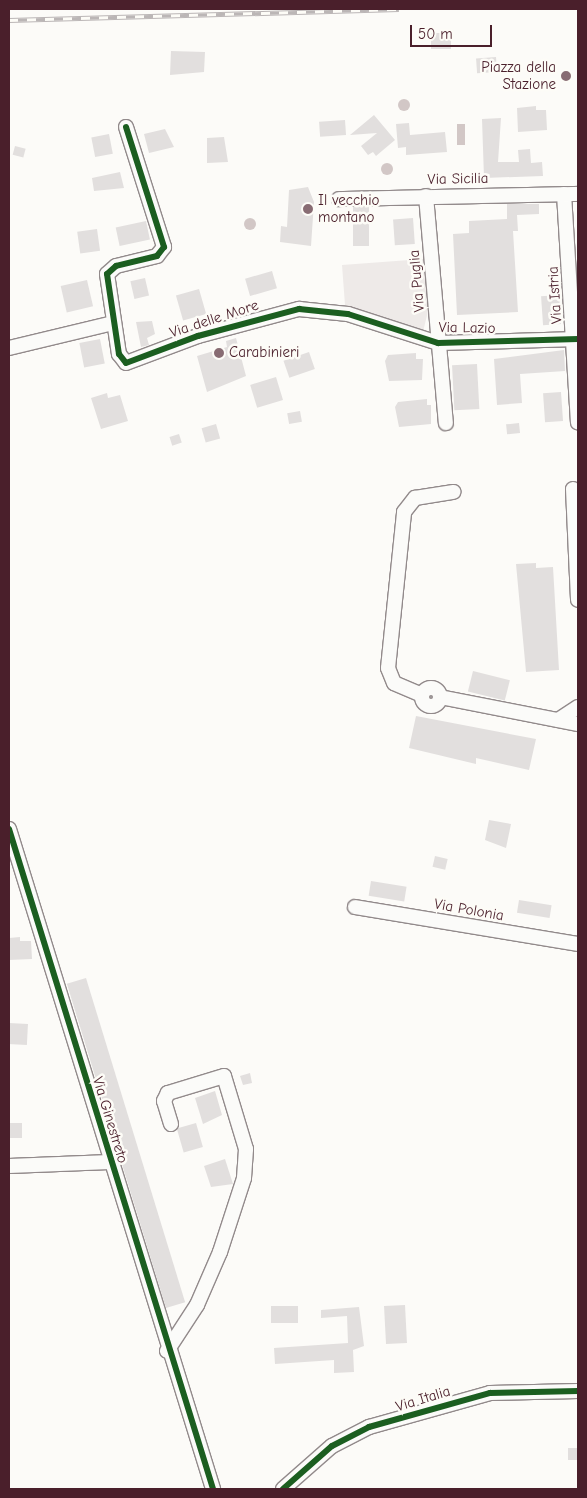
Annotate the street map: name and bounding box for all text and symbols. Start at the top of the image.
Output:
scale bar [412,15,494,47]
text: 50 m [418,25,453,43]
place label: Piazza della Stazione [481,58,556,93]
marker: Piazza della Stazione [560,70,572,82]
street label: Via Sicilia [427,169,489,189]
place label: Il vecchio montano [318,191,379,226]
marker: Il vecchio montano [302,203,314,215]
street label: Via Puglia [405,249,429,313]
street label: Via Istria [544,266,566,324]
street label: Via delle More [167,296,261,342]
street label: Via Lazio [438,319,496,337]
place label: Carabinieri [229,344,299,362]
marker: Carabinieri [213,347,225,359]
street label: Via Polonia [433,895,505,925]
street label: Via Ginestreto [88,1074,132,1166]
street label: Via Italia [394,1382,452,1416]

